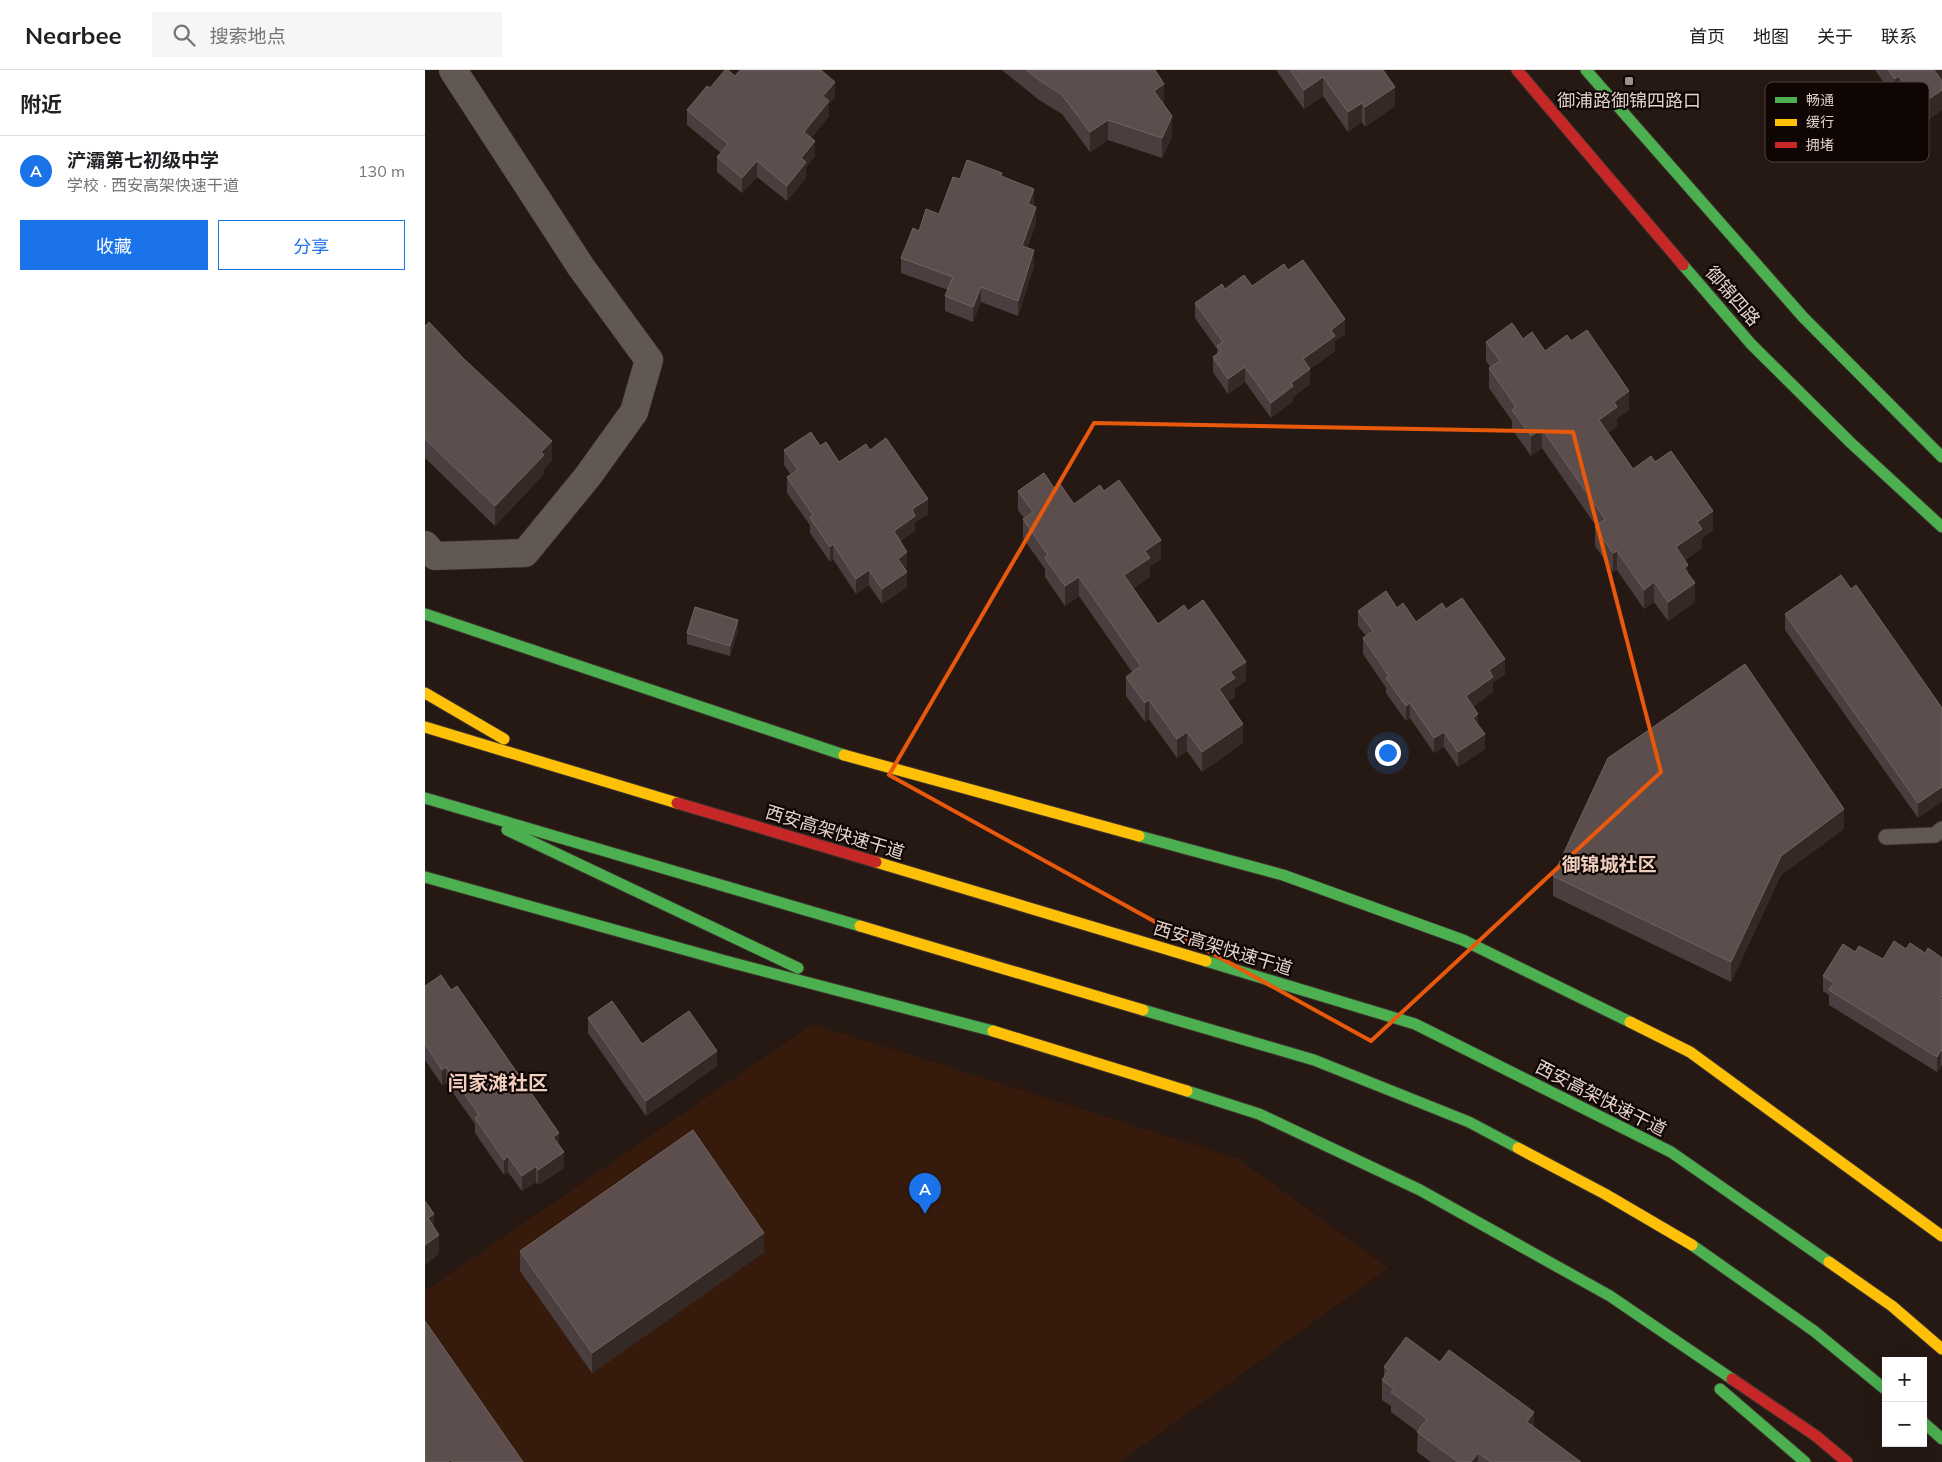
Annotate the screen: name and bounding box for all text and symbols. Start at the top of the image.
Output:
search box [152,12,502,57]
text: Nearbee [25,20,122,50]
icon: search [170,21,198,49]
text: 搜索地点 [210,24,286,48]
text: 首页 [1689,25,1725,48]
text: 地图 [1753,25,1789,48]
text: 关于 [1817,25,1853,48]
text: 联系 [1881,25,1917,48]
marker: 御浦路御锦四路口 [1623,75,1635,87]
legend [1765,82,1929,162]
place label: 御浦路御锦四路口 [1557,89,1701,112]
text: 附近 [20,91,62,117]
text: 畅通 [1806,91,1834,109]
text: 缓行 [1806,113,1834,131]
text: 拥堵 [1806,136,1834,154]
text: 浐灞第七初级中学 [67,148,219,172]
text: A [30,161,42,181]
text: 130 m [358,161,405,181]
text: 学校 · 西安高架快速干道 [67,175,239,195]
button: 收藏 [20,220,208,270]
button: 分享 [218,220,405,270]
street label: 御锦四路 [1701,261,1765,331]
your location [1375,740,1401,766]
street label: 西安高架快速干道 [763,800,907,864]
district label: 御锦城社区 [1561,852,1657,876]
street label: 西安高架快速干道 [1151,916,1295,980]
street label: 西安高架快速干道 [1532,1055,1670,1141]
district label: 闫家滩社区 [448,1070,548,1095]
pin: A [909,1173,941,1214]
map controls [1882,1357,1927,1447]
button: + [1882,1357,1927,1402]
button: − [1882,1402,1927,1447]

